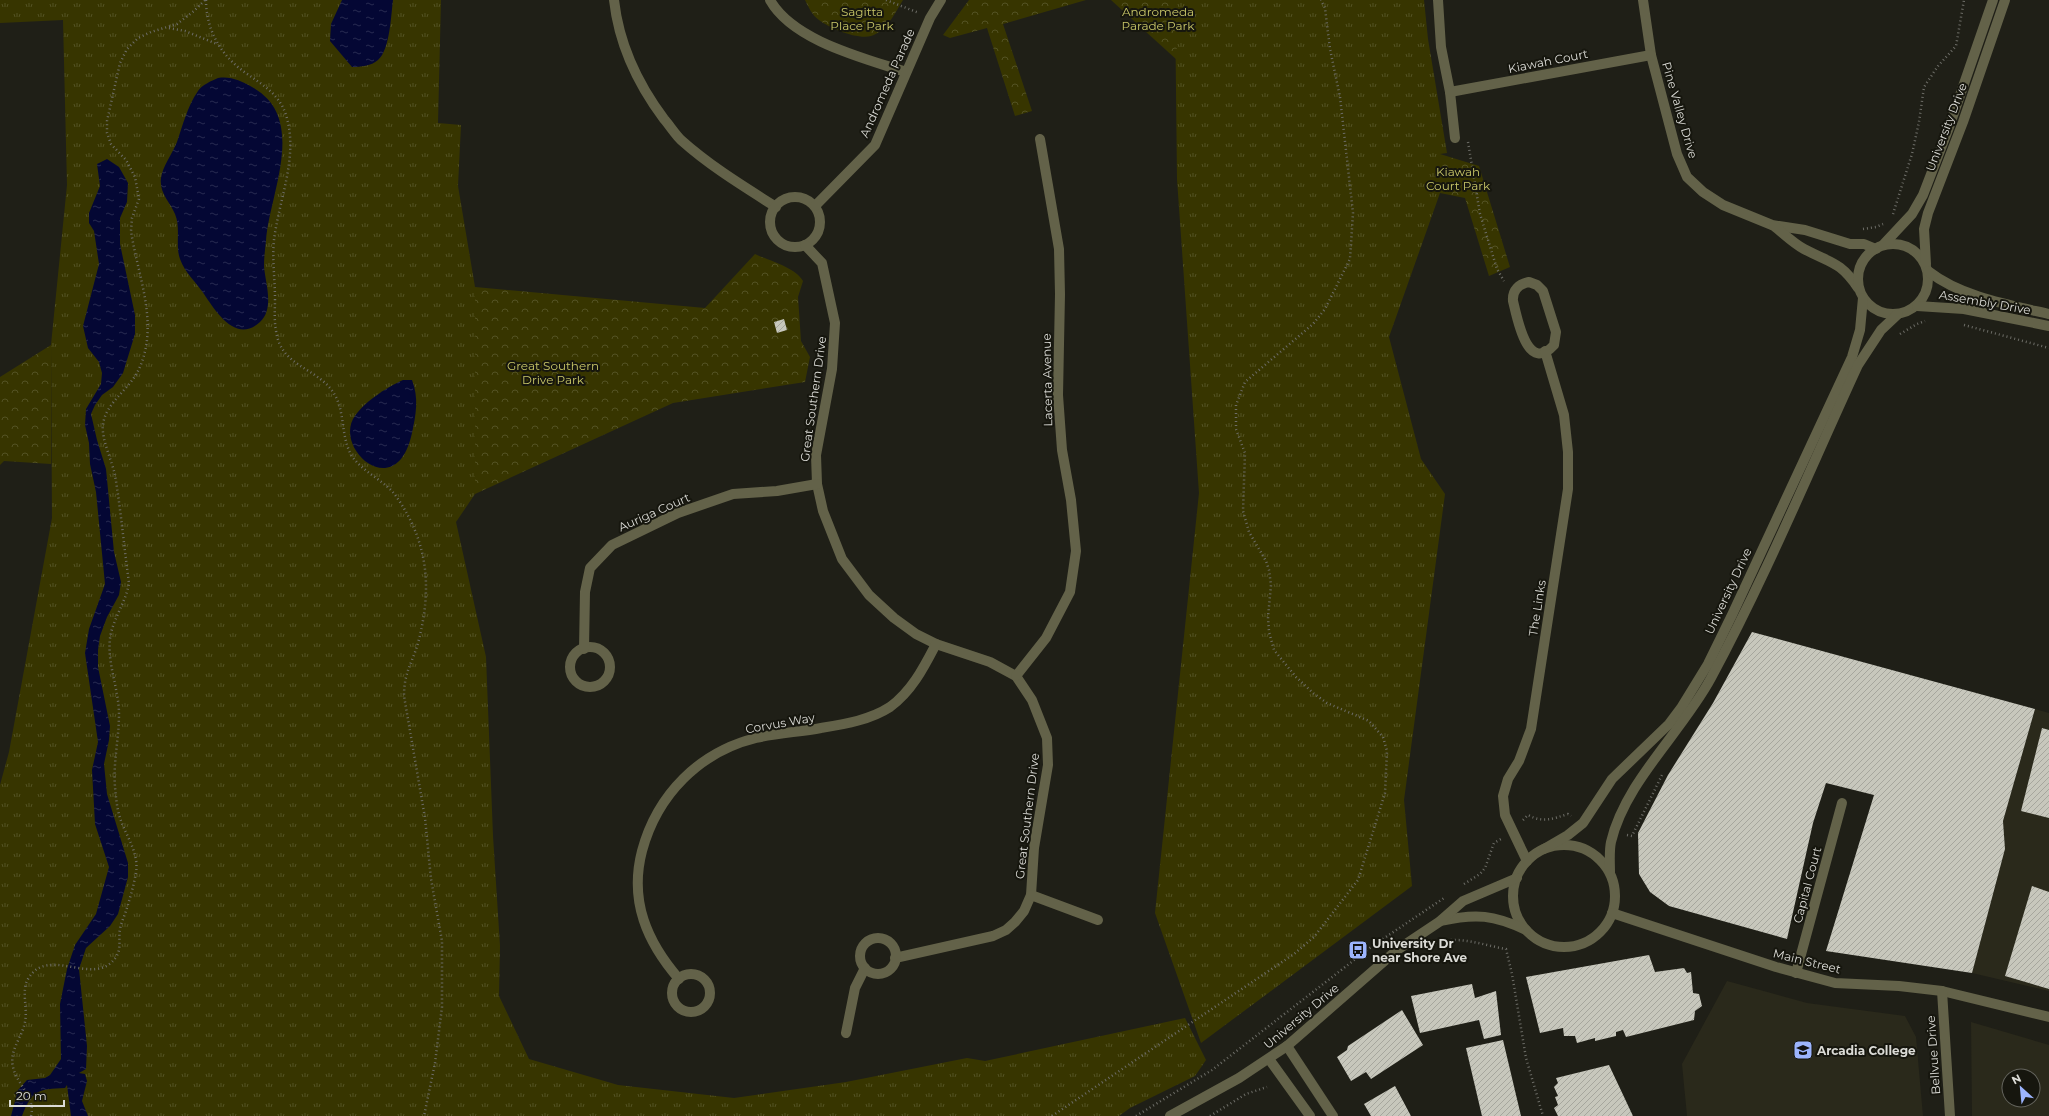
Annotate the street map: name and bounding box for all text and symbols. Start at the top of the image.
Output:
park label: Sagitta Place Park [830,4,895,33]
park label: Andromeda Parade Park [1122,4,1195,33]
street label: Andromeda Parade [856,26,918,140]
street label: Kiawah Court [1507,46,1589,76]
street label: Pine Valley Drive [1659,60,1701,160]
street label: University Drive [1922,81,1970,173]
park label: Kiawah Court Park [1426,164,1491,193]
street label: Assembly Drive [1938,287,2032,317]
street label: Lacerta Avenue [1039,333,1055,427]
street label: Great Southern Drive [797,335,829,463]
park label: Great Southern Drive Park [507,358,599,387]
street label: Auriga Court [616,490,692,534]
street label: University Drive [1701,545,1755,637]
street label: The Links [1525,579,1549,637]
street label: Corvus Way [744,709,816,736]
street label: Great Southern Drive [1012,752,1042,880]
street label: Capital Court [1790,845,1824,925]
place label: University Dr near Shore Ave [1372,936,1467,965]
bus stop icon: University Dr near Shore Ave [1347,939,1369,961]
street label: Main Street [1772,945,1843,977]
street label: University Drive [1260,980,1342,1052]
street label: Bellvue Drive [1923,1015,1943,1095]
school or university icon: Arcadia College [1792,1039,1814,1061]
place label: Arcadia College [1816,1043,1916,1058]
north arrow [2001,1068,2041,1108]
text: N [2009,1071,2024,1087]
scale bar [10,1082,64,1108]
text: 20 m [16,1088,47,1103]

